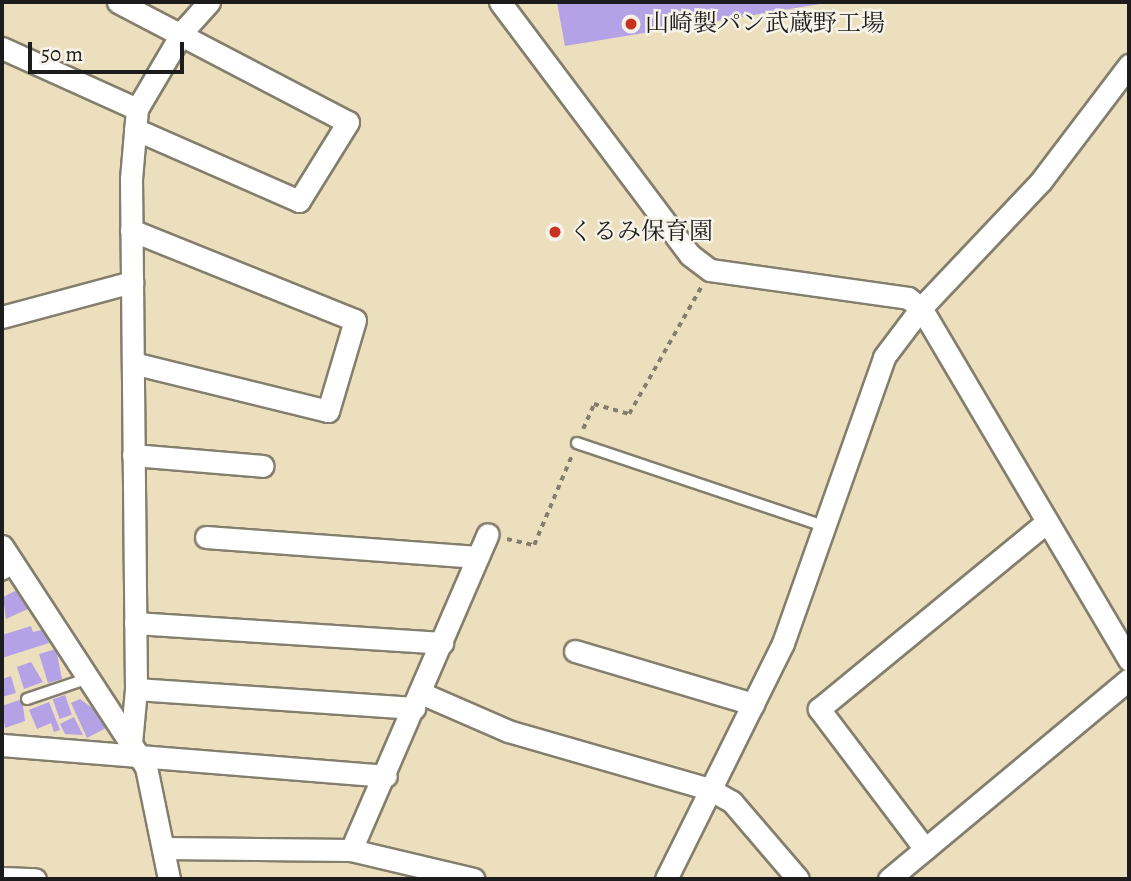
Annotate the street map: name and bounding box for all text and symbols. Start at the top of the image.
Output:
place label: 山崎製パン武蔵野工場 [645,10,885,38]
marker: 山崎製パン武蔵野工場 [623,16,639,32]
scale bar [32,28,187,72]
text: 50 m [41,40,83,68]
place label: くるみ保育園 [569,218,713,246]
marker: くるみ保育園 [547,224,563,240]

